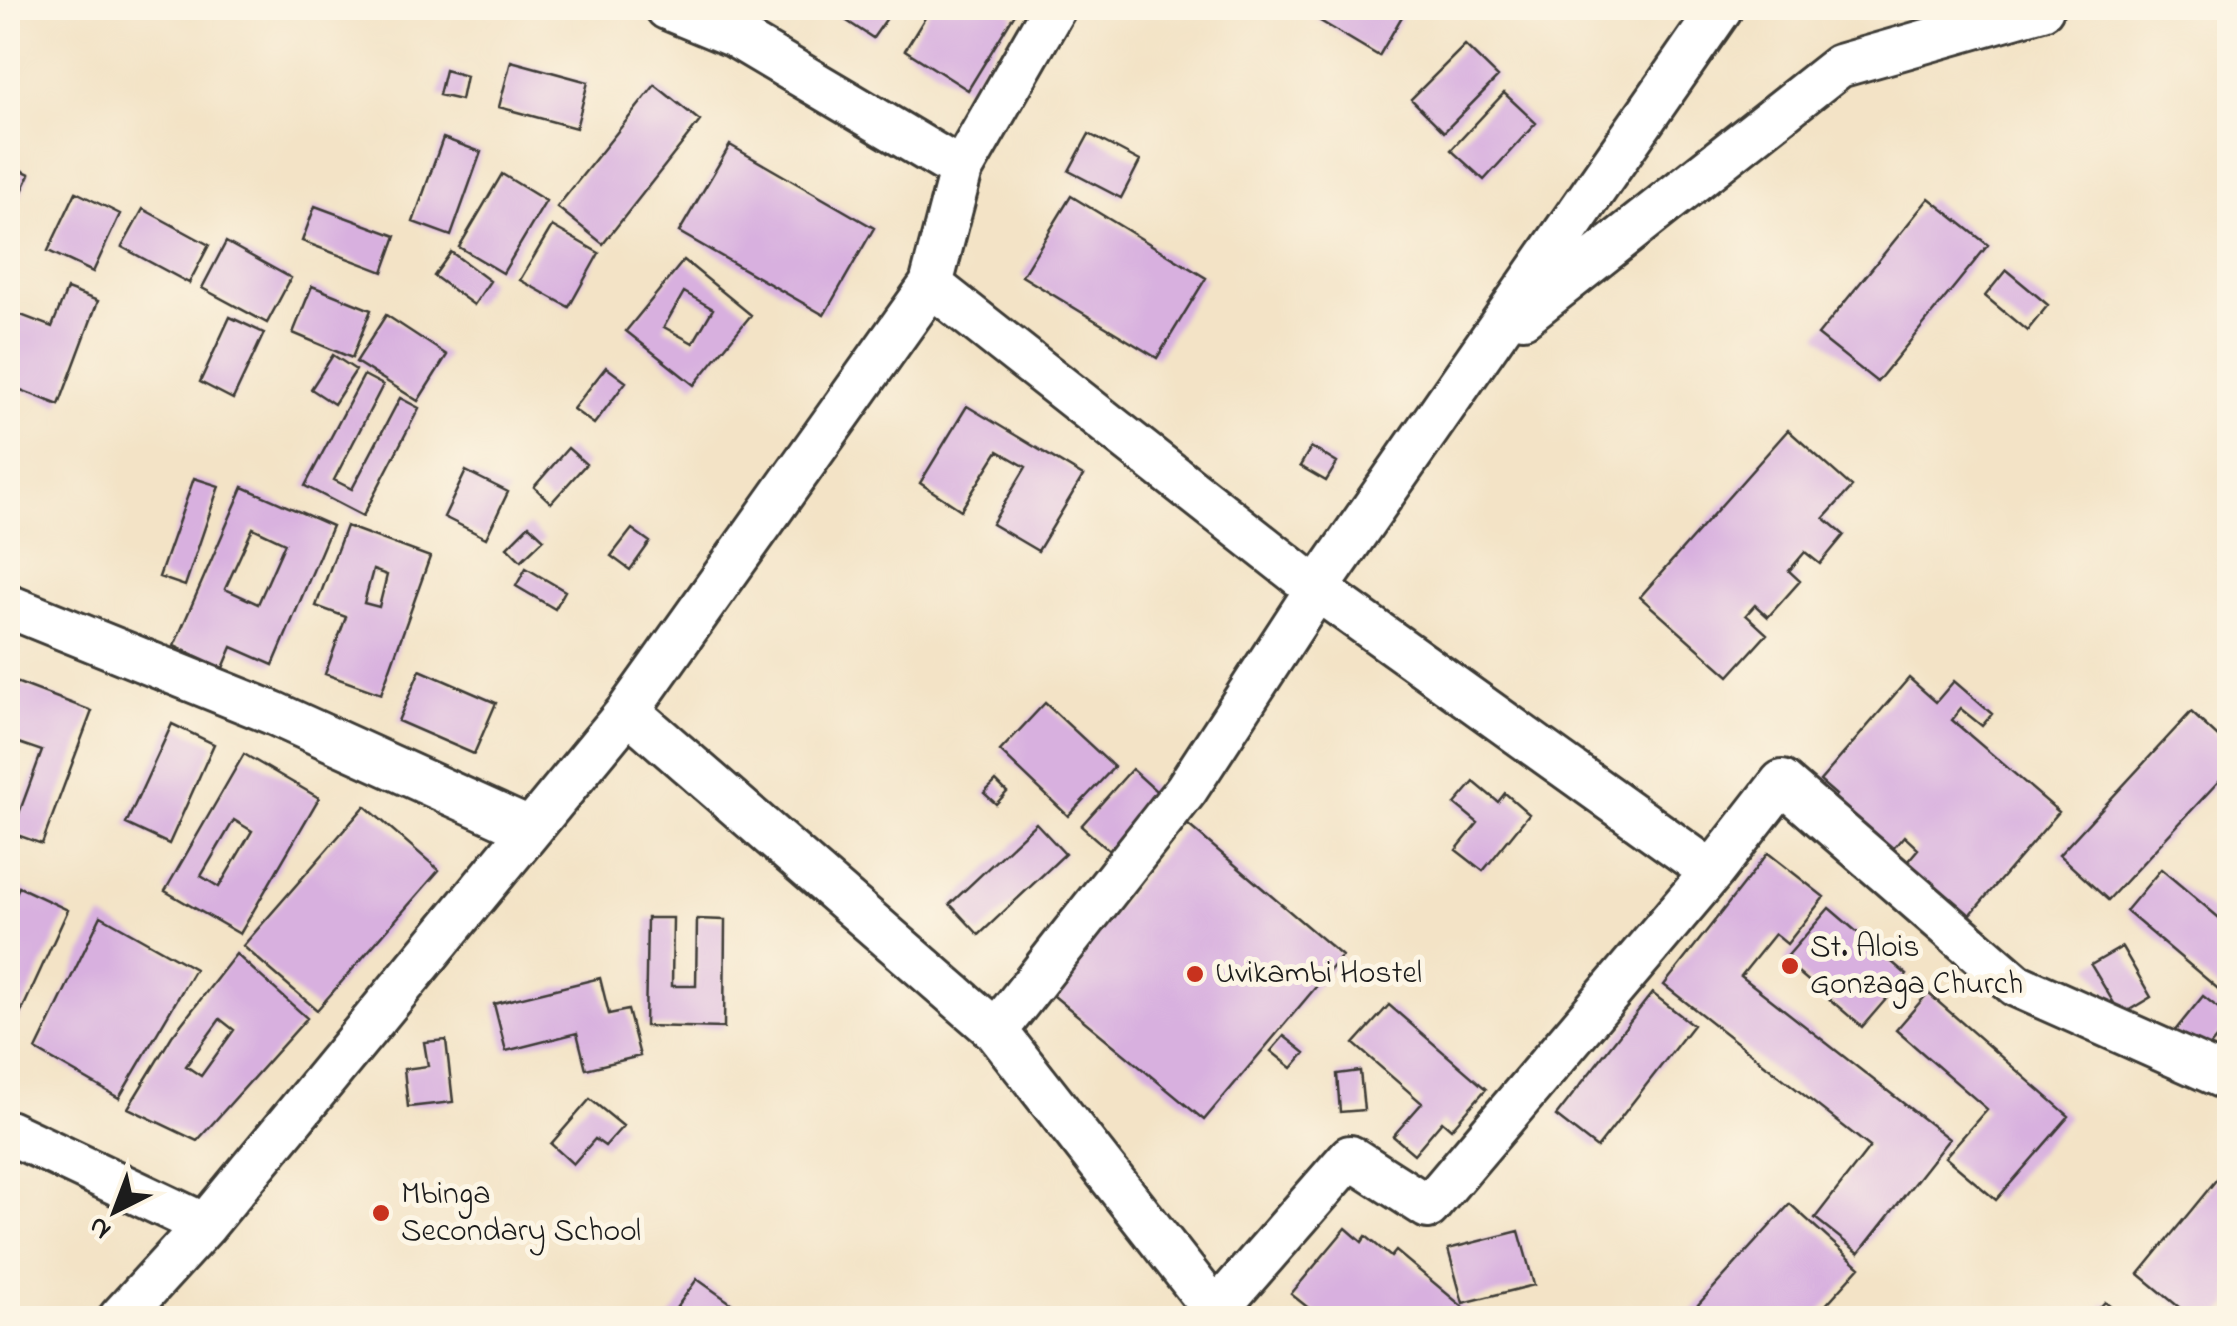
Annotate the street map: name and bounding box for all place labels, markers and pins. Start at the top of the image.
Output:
place label: St. Alois Gonzaga Church [1810,925,2023,1009]
place label: Uvikambi Hostel [1215,951,1422,998]
marker: St. Alois Gonzaga Church [1779,955,1801,977]
marker: Uvikambi Hostel [1184,963,1206,985]
place label: Mbinga Secondary School [401,1172,641,1256]
marker: Mbinga Secondary School [370,1202,392,1224]

